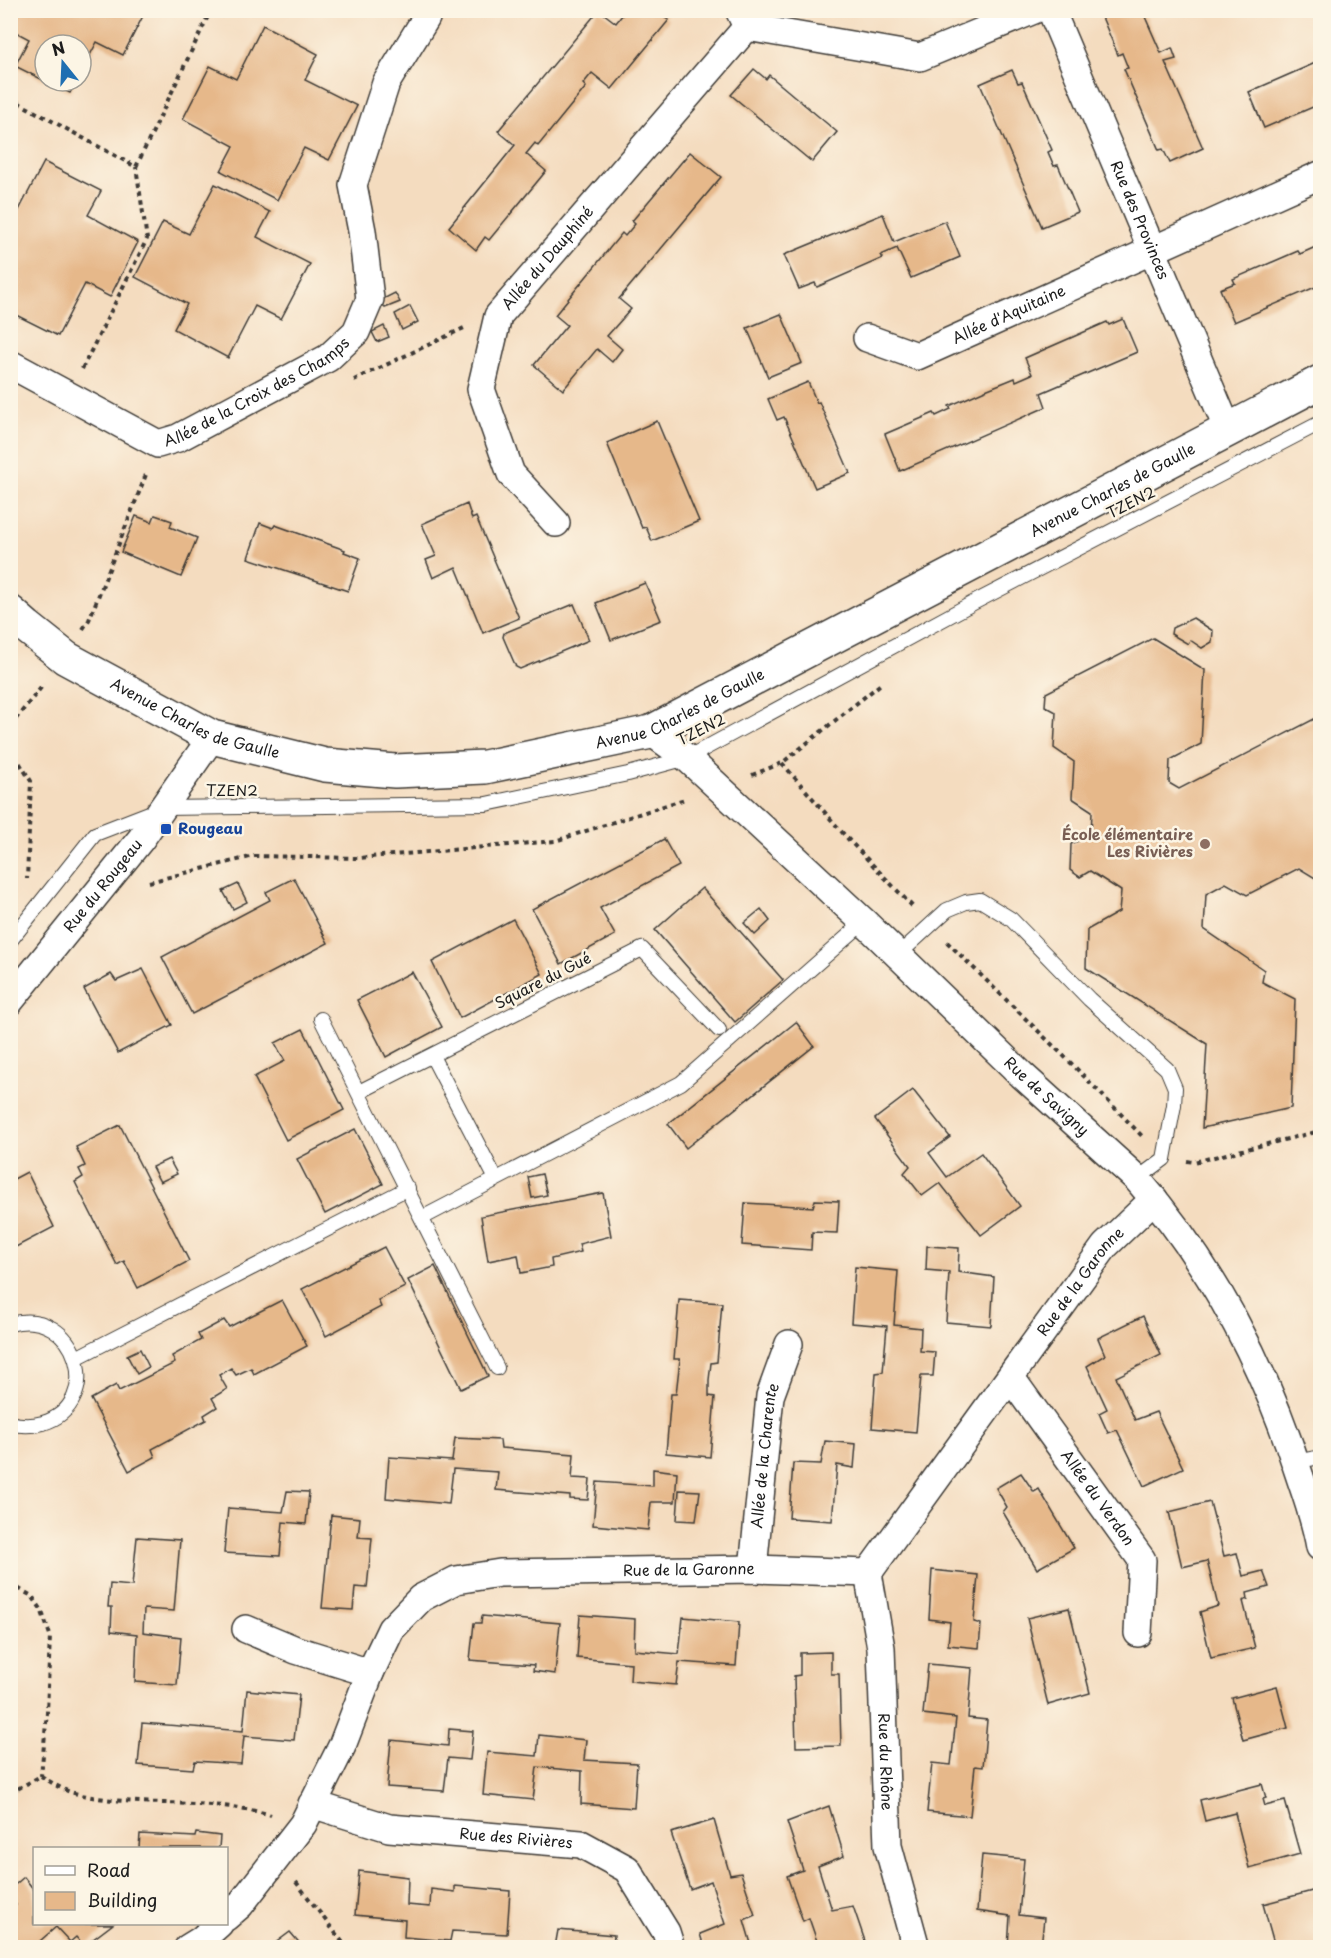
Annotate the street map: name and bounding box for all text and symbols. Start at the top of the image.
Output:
north arrow [33,33,93,93]
text: N [48,34,68,61]
street label: Rue des Provinces [1106,157,1176,282]
street label: Allée du Dauphiné [495,200,598,314]
street label: Allée d'Aquitaine [948,278,1069,349]
street label: Allée de la Croix des Champs [161,331,354,452]
street label: Avenue Charles de Gaulle [1026,436,1199,542]
street label: TZEN2 [1102,480,1159,524]
street label: Avenue Charles de Gaulle [593,662,768,753]
street label: Avenue Charles de Gaulle [107,671,282,763]
street label: TZEN2 [672,707,729,751]
street label: TZEN2 [206,778,258,801]
place label: Rougeau [178,816,243,839]
marker: Rougeau [159,822,173,836]
place label: École élémentaire Les Rivières [1062,822,1193,862]
street label: Rue du Rougeau [57,833,147,937]
marker: École élémentaire Les Rivières [1198,837,1212,851]
street label: Square du Gué [490,945,595,1014]
street label: Rue de Savigny [1000,1051,1095,1140]
street label: Rue de la Garonne [1030,1221,1128,1340]
street label: Allée de la Charente [744,1379,784,1529]
street label: Allée du Verdon [1056,1445,1141,1550]
street label: Rue de la Garonne [623,1556,755,1581]
street label: Rue du Rhône [873,1713,900,1811]
street label: Rue des Rivières [459,1821,574,1853]
legend [33,1847,228,1925]
text: Road [87,1856,131,1883]
text: Building [87,1886,157,1913]

